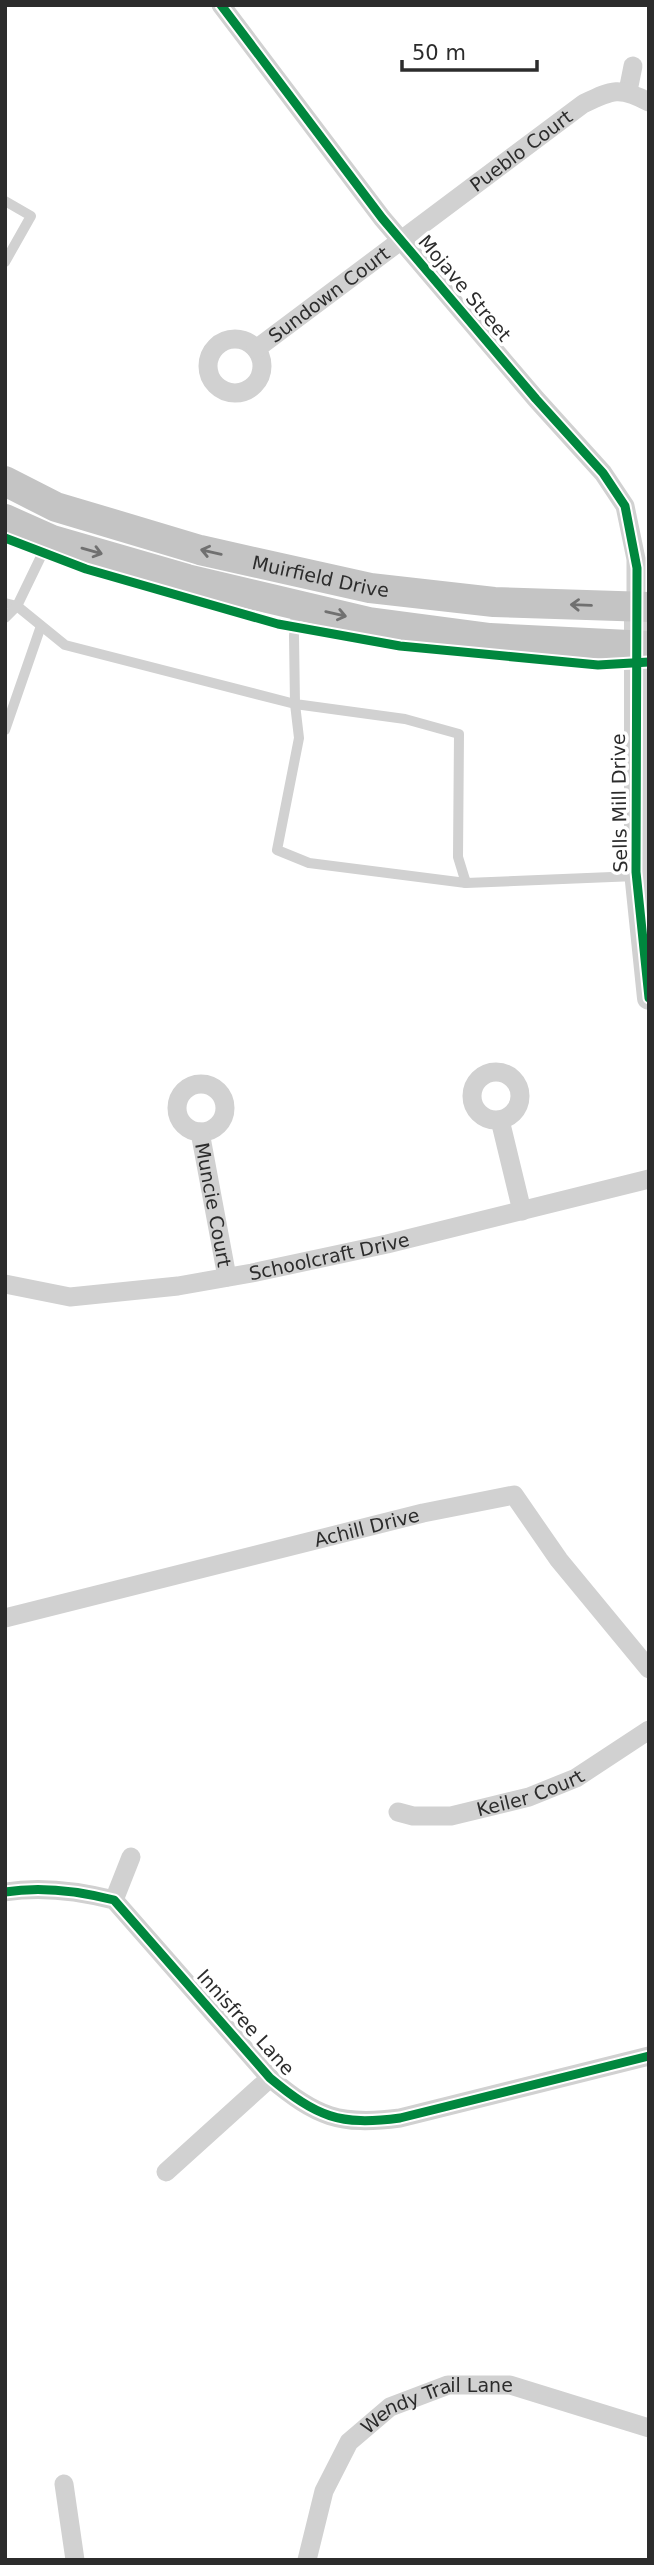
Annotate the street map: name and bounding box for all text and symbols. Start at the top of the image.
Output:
scale bar [402,28,537,72]
text: 50 m [412,41,466,65]
street label: Pueblo Court [465,105,576,196]
street label: Mojave Street [414,231,516,345]
street label: Sundown Court [264,242,394,347]
one-way arrow [200,545,223,558]
one-way arrow [81,546,103,559]
street label: Muirfield Drive [250,551,390,601]
one-way arrow [569,599,592,612]
one-way arrow [324,608,347,621]
street label: Sells Mill Drive [607,733,631,873]
street label: Muncie Court [191,1141,236,1269]
street label: Schoolcraft Drive [247,1228,412,1284]
street label: Achill Drive [312,1503,422,1551]
street label: Keiler Court [474,1765,588,1820]
street label: Innisfree Lane [193,1965,299,2079]
street label: Wendy Trail Lane [356,2374,513,2438]

